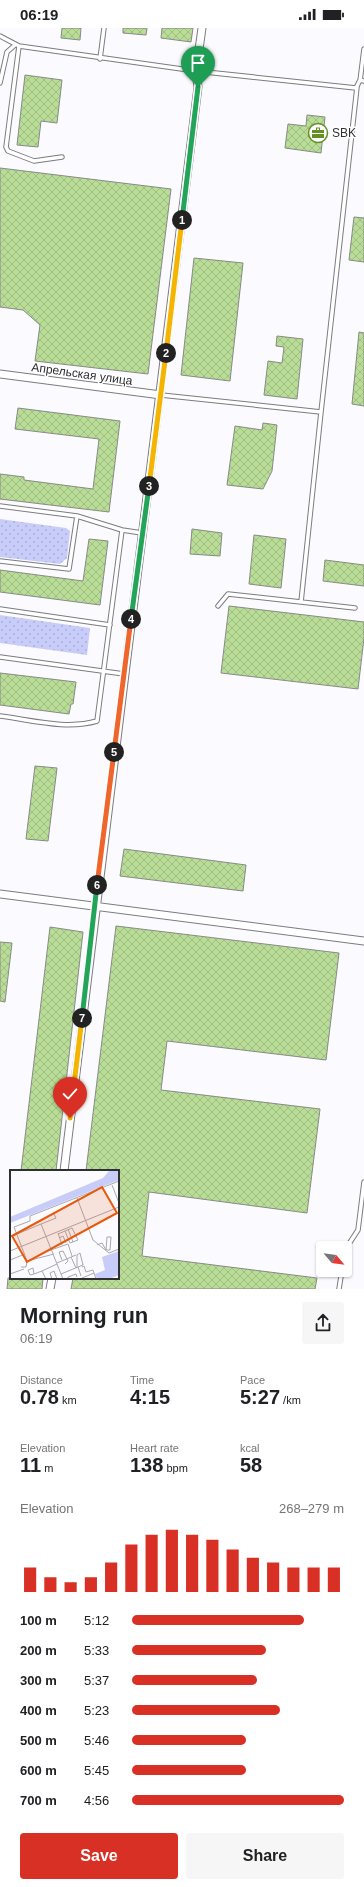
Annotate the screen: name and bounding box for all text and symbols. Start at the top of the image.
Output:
text: 06:19 [20,6,58,23]
pin [181,46,215,87]
icon: arrive [187,52,209,74]
office icon: SBK [307,122,329,144]
place label: SBK [332,126,356,140]
pin: 1 [172,210,192,230]
text: 1 [179,214,185,226]
pin: 2 [156,343,176,363]
text: 2 [163,347,169,359]
street label: Апрельская улица [31,360,134,388]
pin: 3 [139,476,159,496]
text: 3 [146,480,152,492]
pin: 4 [121,609,141,629]
text: 4 [128,613,134,625]
pin: 5 [104,742,124,762]
text: 5 [111,746,117,758]
pin: 6 [87,875,107,895]
text: 6 [94,879,100,891]
pin: 7 [72,1008,92,1028]
text: 7 [79,1012,85,1024]
pin [53,1077,87,1118]
icon: check [59,1083,81,1105]
inset map [10,1170,119,1279]
north arrow [316,1241,352,1277]
map controls [316,1241,352,1277]
button: share [302,1302,344,1344]
text: Morning run [20,1303,148,1328]
text: 06:19 [20,1331,53,1346]
text: Distance [20,1374,63,1386]
text: Time [130,1374,154,1386]
text: Pace [240,1374,265,1386]
text: 0.78 [20,1386,59,1408]
text: 4:15 [130,1386,170,1408]
text: 5:27 [240,1386,280,1408]
text: km [59,1394,77,1406]
text: /km [280,1394,301,1406]
text: Elevation [20,1442,65,1454]
text: Heart rate [130,1442,179,1454]
text: kcal [240,1442,260,1454]
text: 11 [20,1454,41,1476]
text: 138 [130,1454,163,1476]
text: 58 [240,1454,262,1476]
text: m [41,1462,53,1474]
text: bpm [163,1462,188,1474]
text: Elevation [20,1501,73,1516]
text: 268–279 m [279,1501,344,1516]
text: 100 m [20,1613,57,1628]
text: 5:12 [84,1613,109,1628]
text: 200 m [20,1643,57,1658]
text: 5:33 [84,1643,109,1658]
text: 300 m [20,1673,57,1688]
text: 5:37 [84,1673,109,1688]
text: 400 m [20,1703,57,1718]
text: 5:23 [84,1703,109,1718]
text: 500 m [20,1733,57,1748]
text: 5:46 [84,1733,109,1748]
text: 600 m [20,1763,57,1778]
text: 5:45 [84,1763,109,1778]
text: 700 m [20,1793,57,1808]
text: 4:56 [84,1793,109,1808]
button: Save [20,1833,178,1879]
button: Share [186,1833,344,1879]

